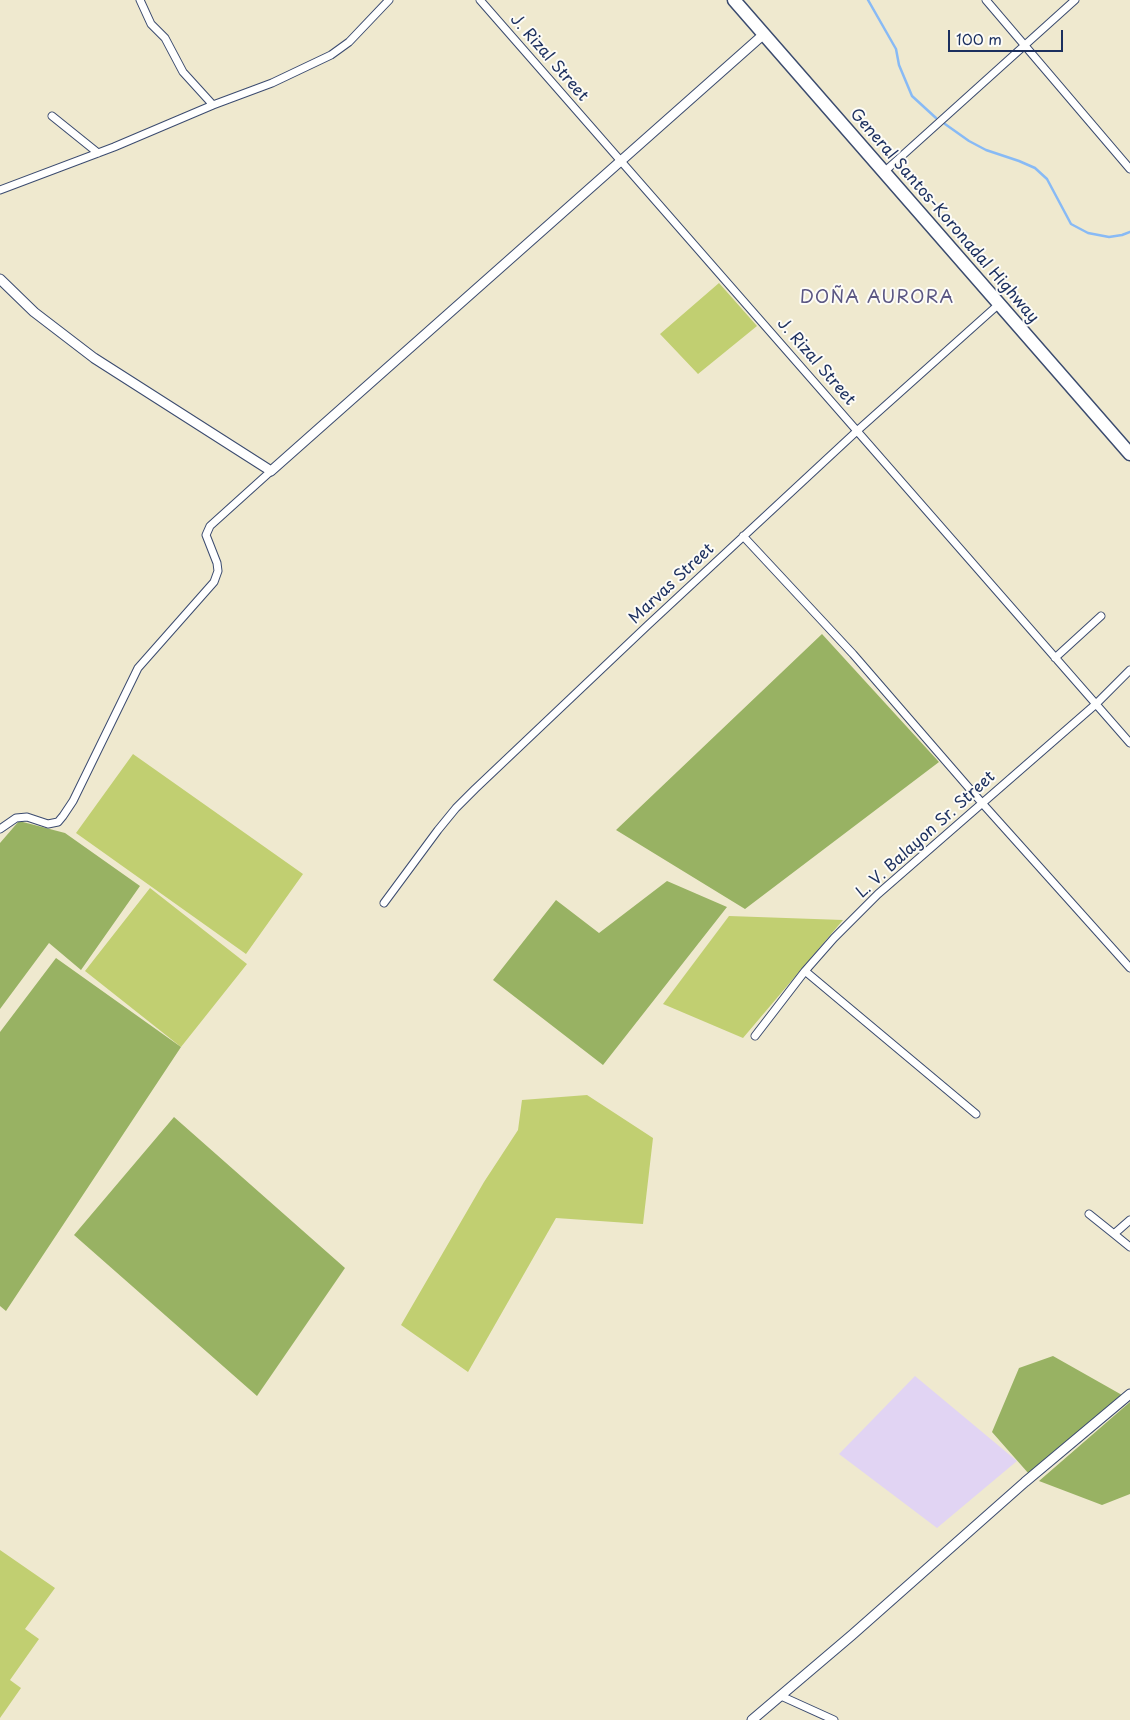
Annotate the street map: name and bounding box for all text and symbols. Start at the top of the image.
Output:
street label: J. Rizal Street [506,10,592,106]
scale bar [950,20,1065,52]
text: 100 m [956,27,1002,50]
street label: General Santos-Koronadal Highway [846,105,1042,327]
district label: DOÑA AURORA [799,287,955,309]
street label: J. Rizal Street [773,314,859,410]
street label: Marvas Street [626,540,718,628]
street label: L. V. Balayon Sr. Street [853,768,999,902]

